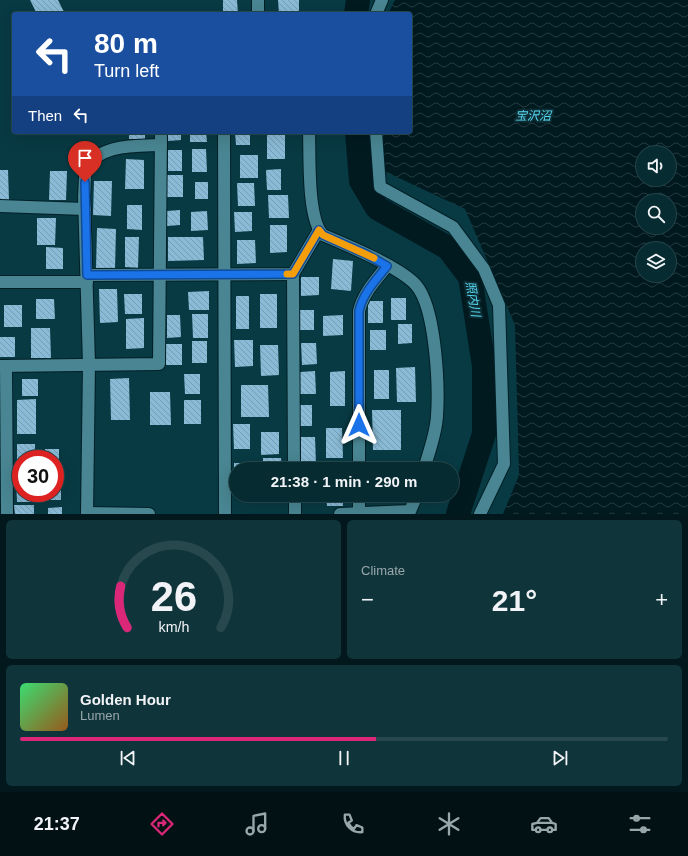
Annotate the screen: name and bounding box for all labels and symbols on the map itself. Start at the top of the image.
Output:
water label: 宝沢沼 [515,109,553,123]
pin [68,141,102,182]
water label: 照内川 [463,280,483,320]
position arrow [338,404,380,446]
speed limit sign: 30 [12,450,64,502]

